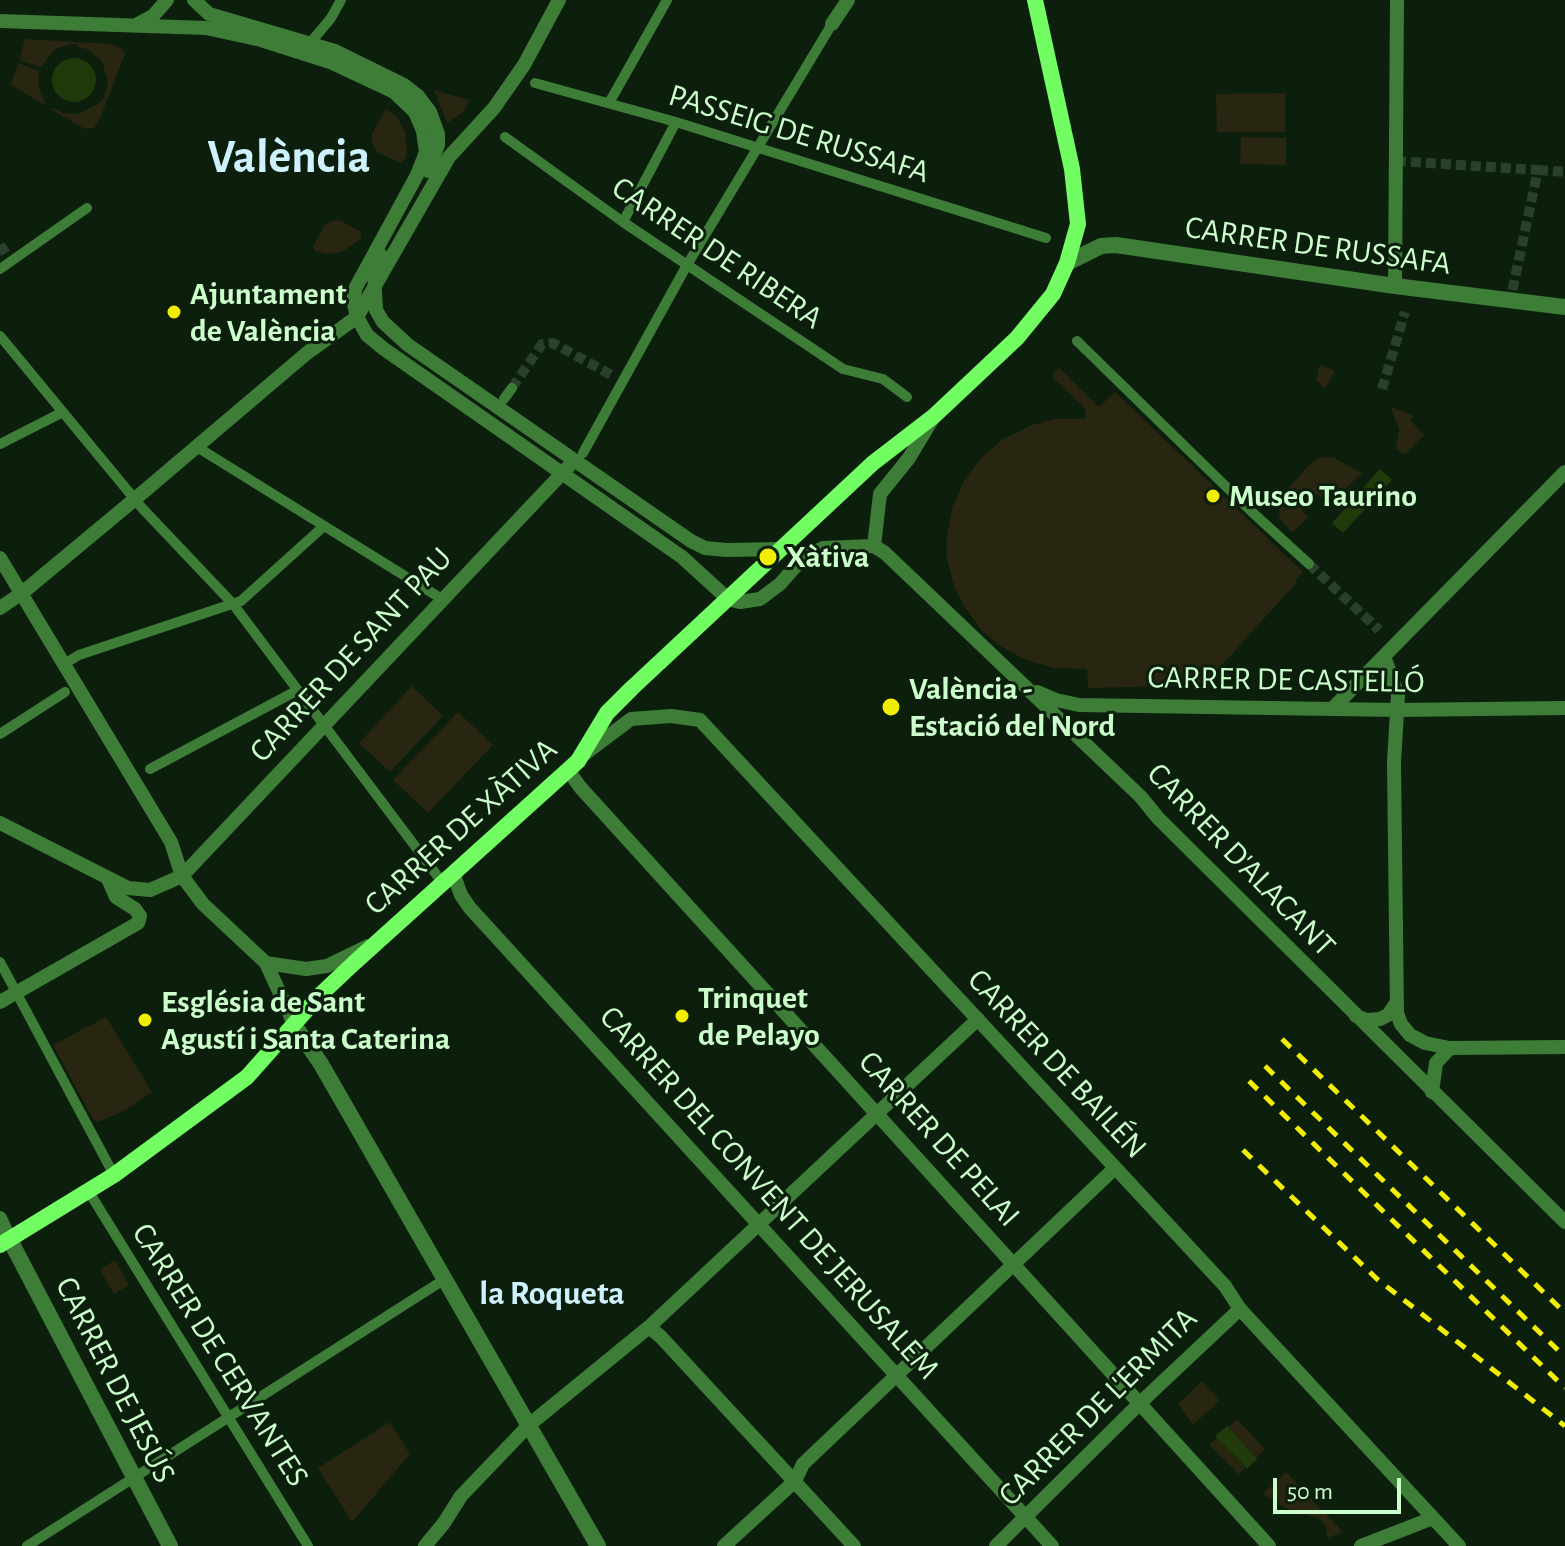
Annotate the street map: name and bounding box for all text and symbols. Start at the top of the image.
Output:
street label: PASSEIG DE RUSSAFA [664,76,934,192]
district label: València [207,129,371,187]
street label: CARRER DE RIBERA [604,168,830,338]
street label: CARRER DE RUSSAFA [1183,208,1453,284]
place label: Ajuntament de València [190,275,346,350]
marker: Ajuntament de València [165,303,183,321]
place label: Museo Taurino [1229,477,1417,515]
marker: Museo Taurino [1204,487,1222,505]
place label: Xàtiva [786,538,869,576]
street label: CARRER DE SANT PAU [242,540,460,770]
marker: Xàtiva [757,546,779,568]
street label: CARRER DE CASTELLÓ [1147,658,1425,702]
place label: València - Estació del Nord [909,670,1115,745]
marker: València - Estació del Nord [880,696,902,718]
street label: CARRER DE XÀTIVA [357,731,565,923]
street label: CARRER D'ALACANT [1139,755,1343,965]
street label: CARRER DE BAILÉN [959,961,1155,1167]
place label: Trinquet de Pelayo [698,979,820,1054]
place label: Església de Sant Agustí i Santa Caterina [161,983,450,1058]
street label: CARRER DEL CONVENT DE JERUSALEM [591,998,947,1388]
marker: Trinquet de Pelayo [673,1007,691,1025]
marker: Església de Sant Agustí i Santa Caterina [136,1011,154,1029]
street label: CARRER DE PELAI [850,1043,1028,1235]
street label: CARRER DE CERVANTES [123,1216,317,1494]
street label: CARRER DE JESÚS [47,1271,183,1489]
district label: la Roqueta [479,1274,625,1314]
street label: CARRER DE L'ERMITA [991,1300,1205,1514]
scale bar [1277,1462,1405,1512]
text: 50 m [1287,1480,1333,1504]

